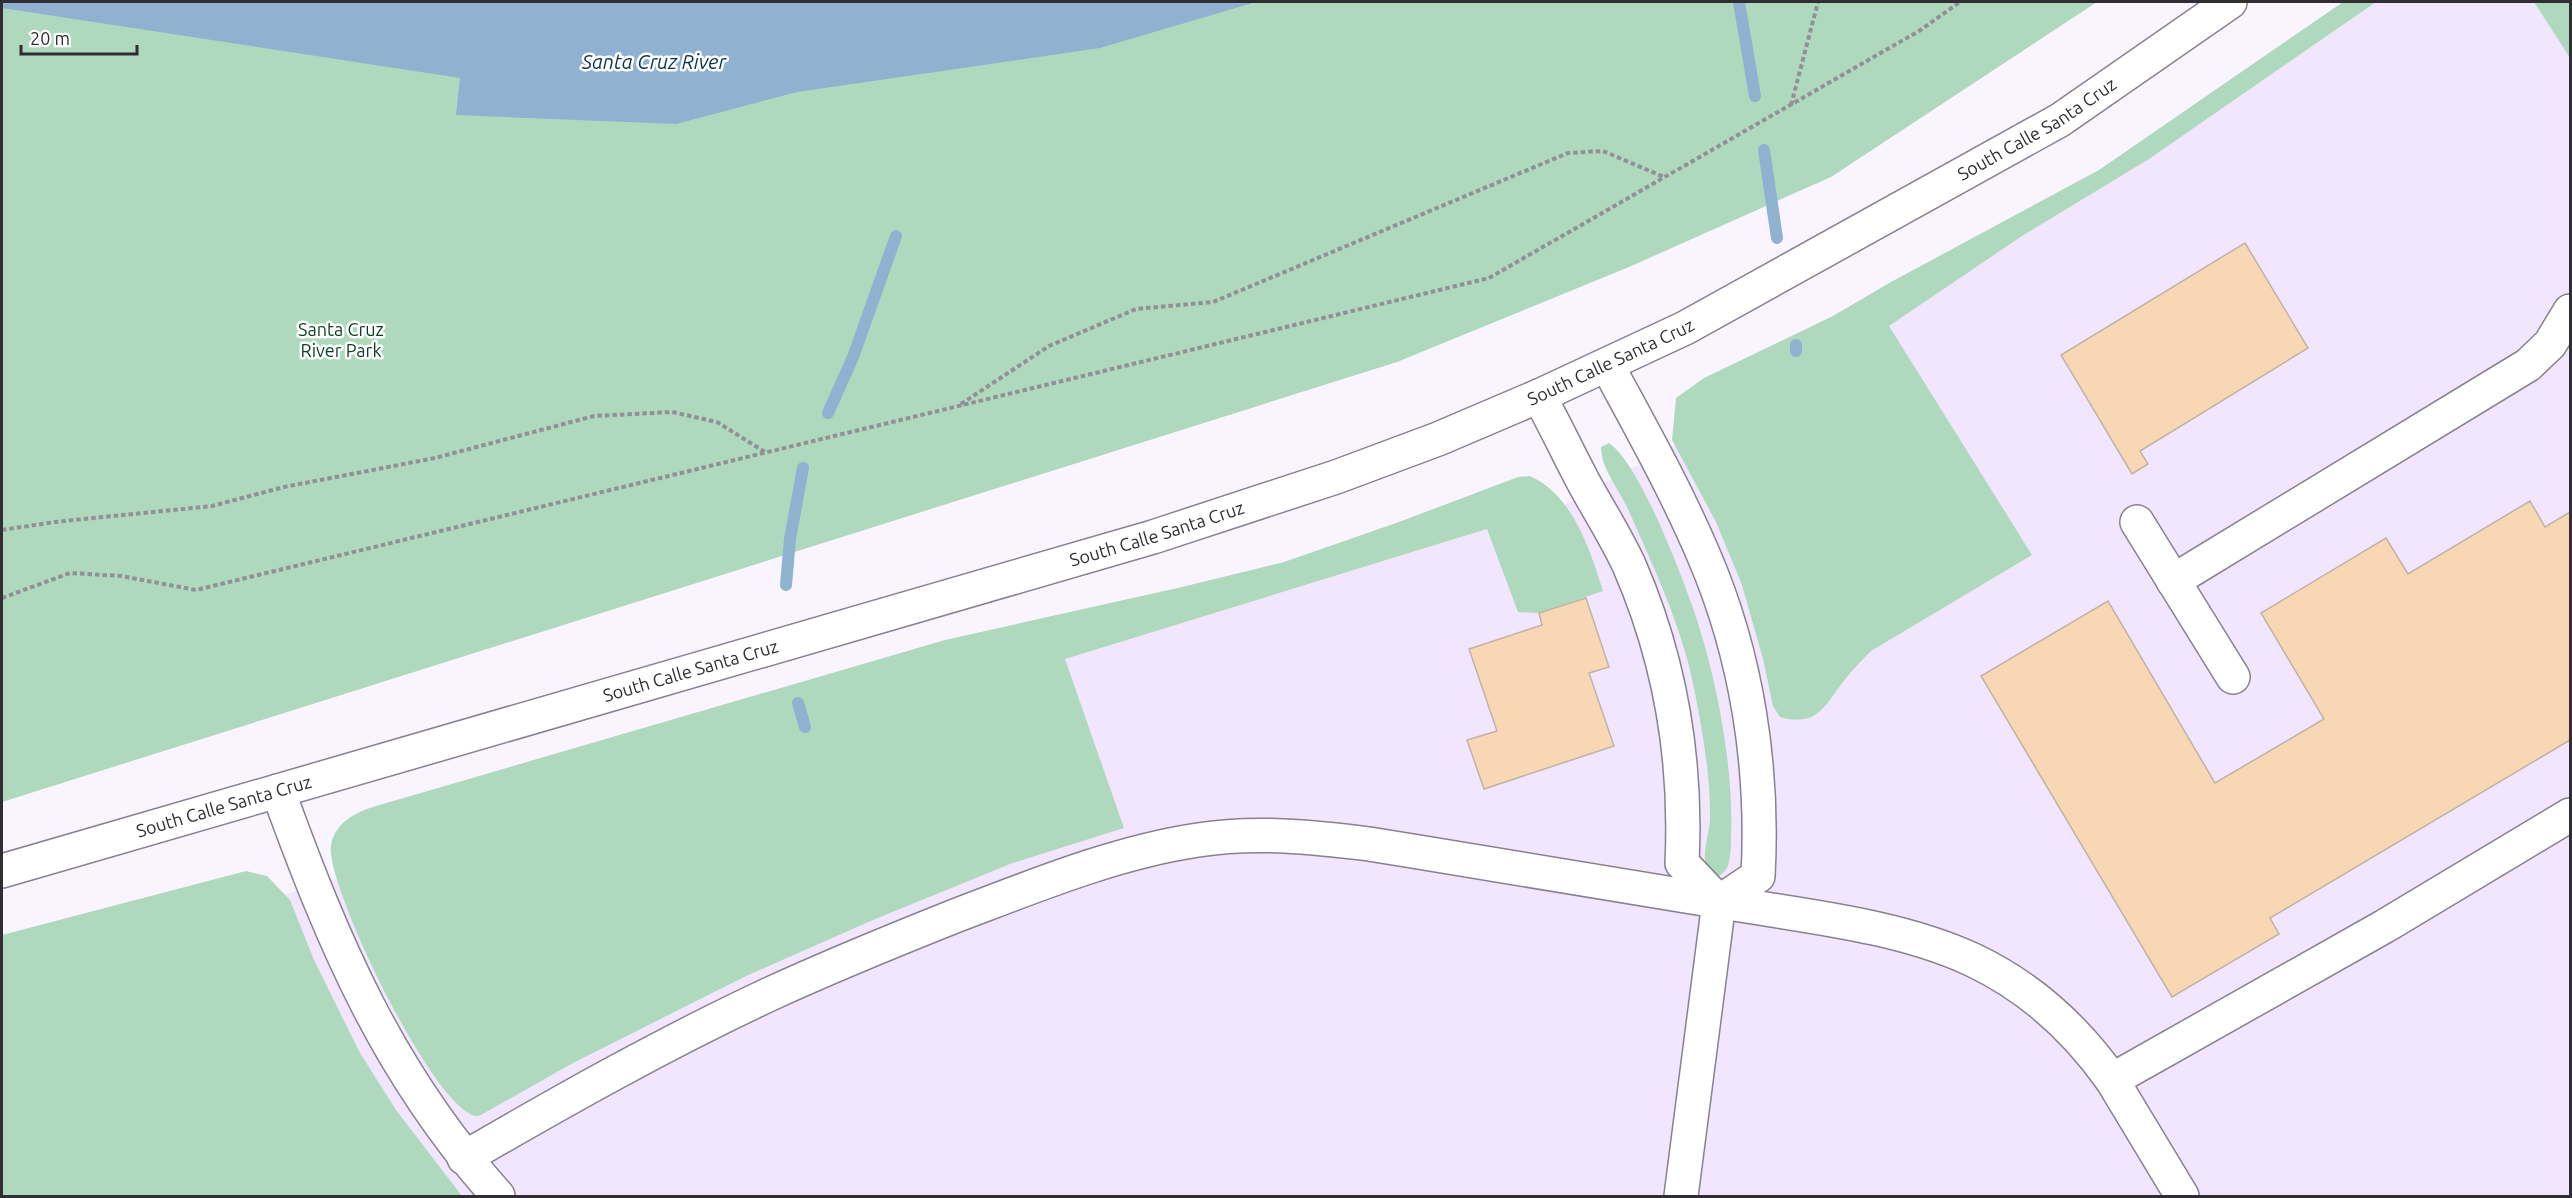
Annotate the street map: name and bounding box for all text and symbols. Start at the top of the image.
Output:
scale bar [21,18,136,56]
text: 20 m [30,28,70,48]
water label: Santa Cruz River [581,50,727,73]
street label: South Calle Santa Cruz [1954,73,2119,184]
street label: South Calle Santa Cruz [1524,314,1697,409]
park label: Santa Cruz River Park [298,319,384,360]
street label: South Calle Santa Cruz [1067,497,1246,570]
street label: South Calle Santa Cruz [600,635,780,705]
street label: South Calle Santa Cruz [134,771,313,841]

